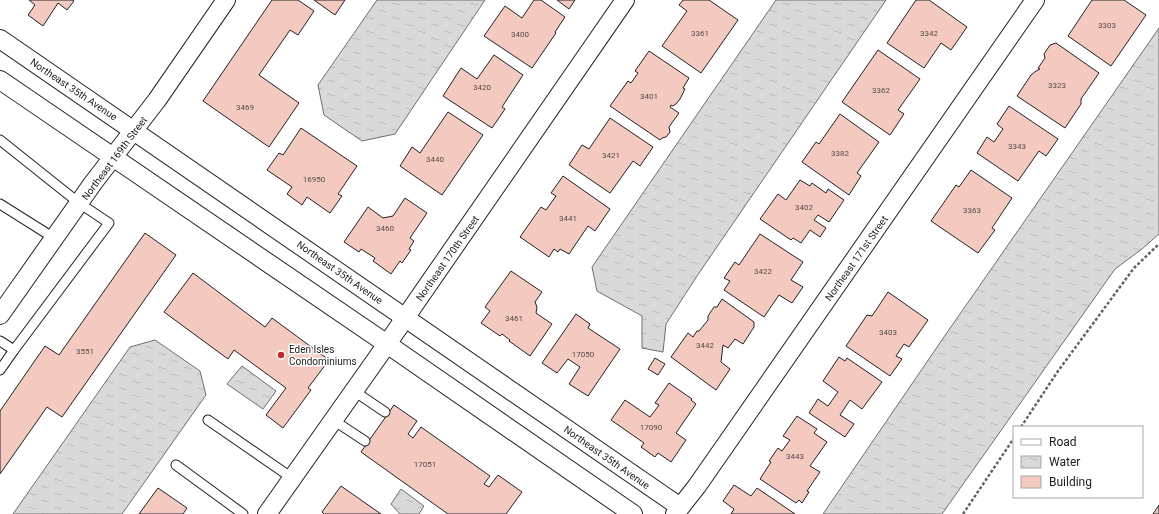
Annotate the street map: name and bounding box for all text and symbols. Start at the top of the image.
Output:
house number: 3303 [1098,21,1116,30]
house number: 3361 [691,29,709,38]
house number: 3342 [920,29,938,38]
house number: 3400 [511,30,529,39]
street label: Northeast 35th Avenue [28,56,119,123]
house number: 3323 [1048,81,1066,90]
house number: 3420 [473,83,491,92]
house number: 3362 [872,86,890,95]
house number: 3401 [640,92,658,101]
house number: 3469 [236,103,254,112]
street label: Northeast 169th Street [79,114,149,202]
house number: 3343 [1008,142,1026,151]
house number: 3382 [831,149,849,158]
house number: 3421 [602,151,620,160]
house number: 3440 [426,155,444,164]
house number: 16950 [303,175,326,184]
house number: 3402 [795,203,813,212]
house number: 3363 [963,206,981,215]
street label: Northeast 170th Street [414,214,481,303]
house number: 3441 [559,214,577,223]
street label: Northeast 171st Street [823,214,890,303]
house number: 3460 [376,224,394,233]
street label: Northeast 35th Avenue [295,239,385,306]
house number: 3422 [754,267,772,276]
house number: 3461 [505,314,523,323]
house number: 3403 [879,328,897,337]
house number: 3442 [696,341,714,350]
place label: Eden Isles Condominiums [289,344,357,367]
house number: 3551 [76,347,94,356]
marker: Eden Isles Condominiums [276,350,286,360]
house number: 17050 [572,350,595,359]
house number: 17090 [640,423,663,432]
street label: Northeast 35th Avenue [562,424,652,491]
legend [1013,426,1143,498]
text: Road [1049,435,1077,449]
house number: 3443 [786,452,804,461]
text: Water [1049,455,1080,469]
house number: 17051 [414,460,436,469]
text: Building [1049,475,1092,489]

